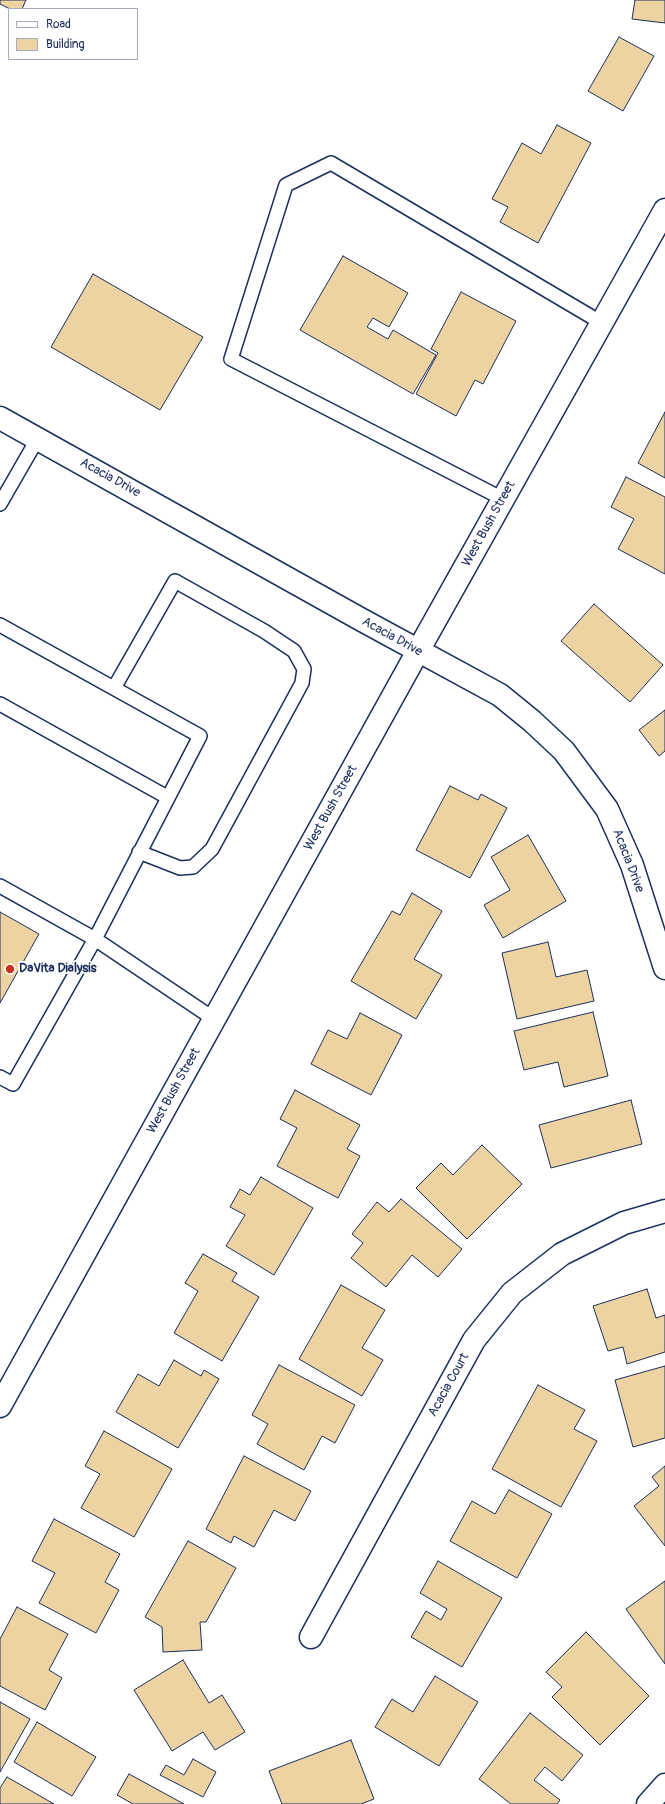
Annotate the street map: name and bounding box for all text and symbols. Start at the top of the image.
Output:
legend [8,8,138,60]
text: Road [46,17,71,32]
text: Building [46,37,85,52]
street label: Acacia Drive [77,455,143,501]
street label: West Bush Street [459,479,519,569]
street label: Acacia Drive [359,614,425,660]
street label: West Bush Street [301,763,361,853]
street label: Acacia Drive [609,827,647,895]
place label: DaVita Dialysis [19,961,96,977]
marker: DaVita Dialysis [4,963,16,975]
street label: West Bush Street [144,1046,204,1136]
street label: Acacia Court [425,1350,473,1420]

